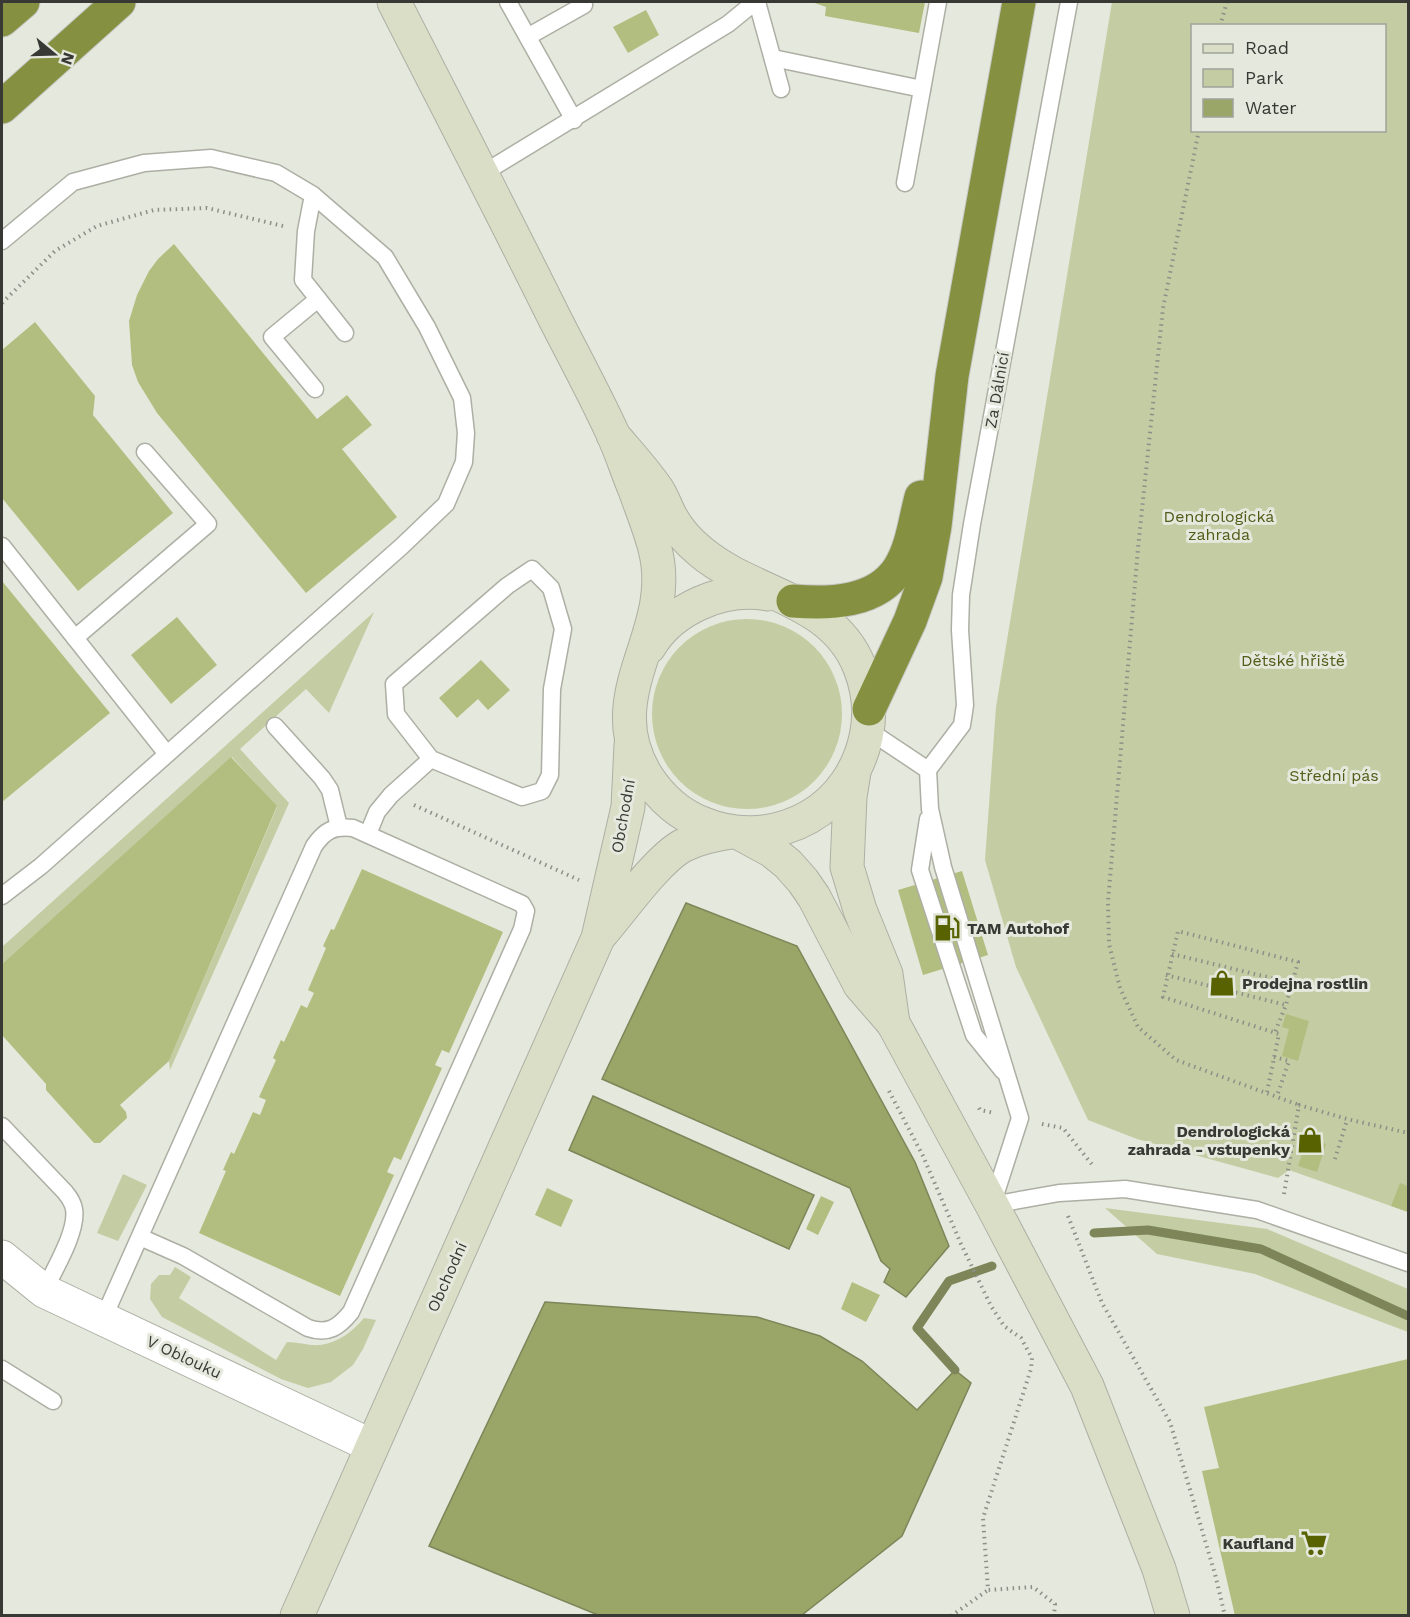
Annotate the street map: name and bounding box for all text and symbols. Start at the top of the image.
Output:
north arrow [24,24,84,84]
legend [1191,24,1386,132]
text: Road [1245,37,1289,58]
text: N [57,50,79,67]
text: Park [1245,67,1284,88]
text: Water [1245,97,1297,118]
street label: Za Dálnicí [981,350,1013,430]
park label: Dendrologická zahrada [1164,507,1274,544]
park label: Dětské hřiště [1241,651,1345,670]
park label: Střední pás [1289,766,1379,785]
street label: Obchodní [607,778,639,854]
fuel station icon: TAM Autohof [932,913,962,943]
place label: TAM Autohof [967,919,1069,938]
shop icon: Prodejna rostlin [1207,968,1237,998]
place label: Prodejna rostlin [1242,974,1368,993]
place label: Dendrologická zahrada - vstupenky [1128,1122,1291,1159]
shop icon: Dendrologická zahrada - vstupenky [1295,1125,1325,1155]
street label: Obchodní [423,1239,471,1315]
street label: V Oblouku [143,1331,225,1383]
supermarket icon: Kaufland [1299,1528,1329,1558]
place label: Kaufland [1223,1534,1294,1553]

